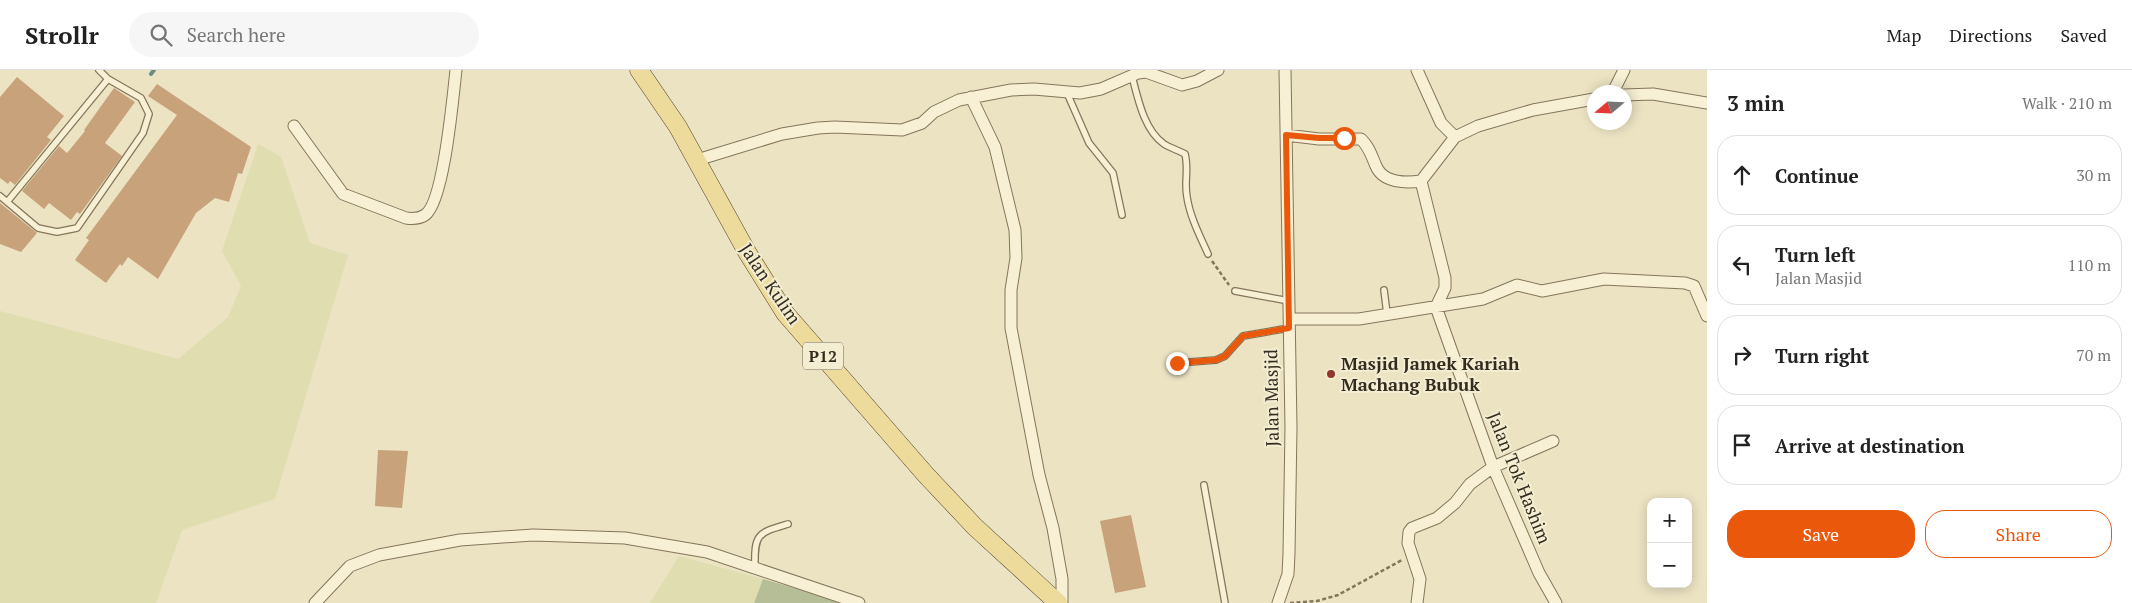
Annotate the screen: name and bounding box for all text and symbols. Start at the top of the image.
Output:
search box [129,12,479,57]
text: Strollr [25,19,99,51]
icon: search [147,21,175,49]
text: Search here [187,22,286,47]
text: Map [1886,23,1921,47]
text: Directions [1949,23,2032,47]
text: Saved [2060,23,2107,47]
north arrow [1587,85,1632,130]
text: 3 min [1727,89,1784,117]
text: Walk · 210 m [2022,92,2112,114]
route start [1333,127,1356,150]
icon: ahead [1728,161,1756,189]
text: Continue [1775,163,1859,188]
text: 30 m [2076,164,2111,186]
street label: Jalan Kulim [735,238,807,329]
text: Turn left [1775,242,1856,267]
icon: left [1728,251,1756,279]
text: 110 m [2068,254,2111,276]
text: Jalan Masjid [1775,267,1862,289]
icon: right [1728,341,1756,369]
road number: P12 [803,342,843,370]
text: Turn right [1775,343,1869,368]
text: 70 m [2076,344,2111,366]
street label: Jalan Masjid [1258,349,1284,447]
place label: Masjid Jamek Kariah Machang Bubuk [1341,351,1520,396]
route end [1166,352,1189,375]
marker: Masjid Jamek Kariah Machang Bubuk [1325,368,1337,380]
street label: Jalan Tok Hashim [1483,408,1557,547]
icon: arrive [1728,431,1756,459]
text: Arrive at destination [1775,433,1964,458]
map controls [1647,498,1692,588]
button: + [1647,498,1692,543]
button: Save [1727,510,1915,558]
button: Share [1925,510,2112,558]
button: − [1647,543,1692,588]

